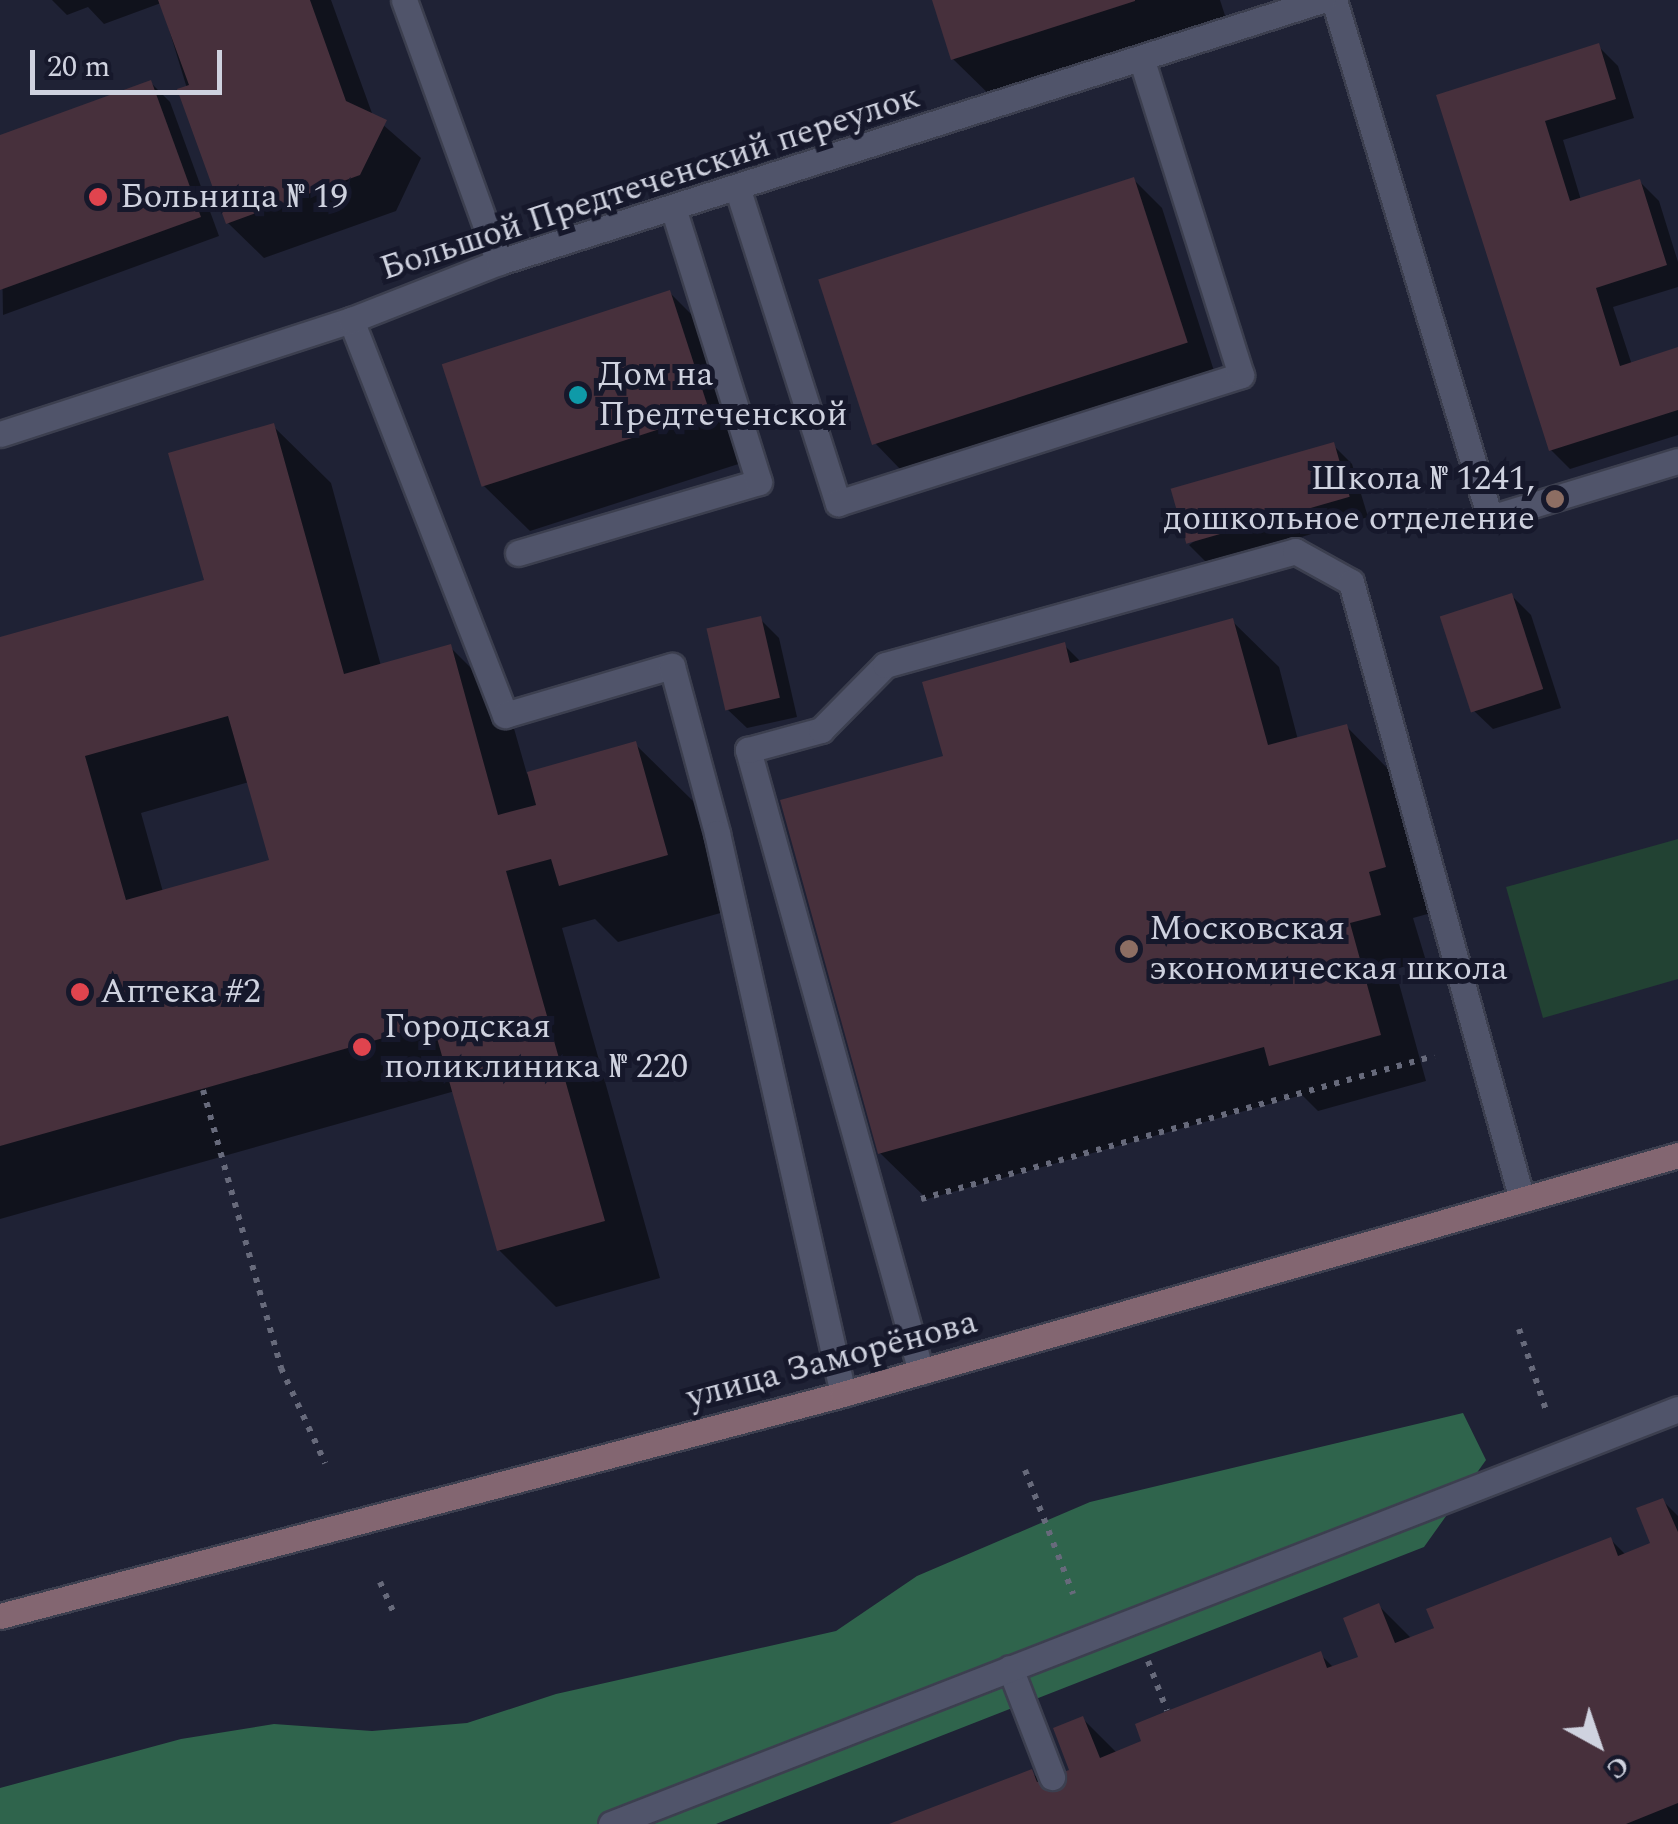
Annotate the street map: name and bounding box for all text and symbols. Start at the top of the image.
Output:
scale bar [35,30,228,92]
text: 20 m [47,44,110,90]
street label: Большой Предтеченский переулок [375,76,925,290]
place label: Больница № 19 [120,176,348,218]
marker: Больница № 19 [85,184,111,210]
place label: Дом на Предтеченской [598,354,847,436]
marker: Дом на Предтеченской [567,384,589,406]
place label: Школа № 1241, дошкольное отделение [1163,458,1535,540]
marker: Школа № 1241, дошкольное отделение [1544,488,1566,510]
place label: Московская экономическая школа [1149,908,1508,990]
marker: Московская экономическая школа [1118,938,1140,960]
place label: Аптека #2 [100,971,261,1013]
marker: Аптека #2 [69,981,91,1003]
place label: Городская поликлиника № 220 [384,1006,688,1088]
marker: Городская поликлиника № 220 [349,1034,375,1060]
street label: улица Заморёнова [682,1301,982,1419]
north arrow [1548,1694,1648,1794]
text: С [1596,1744,1639,1790]

